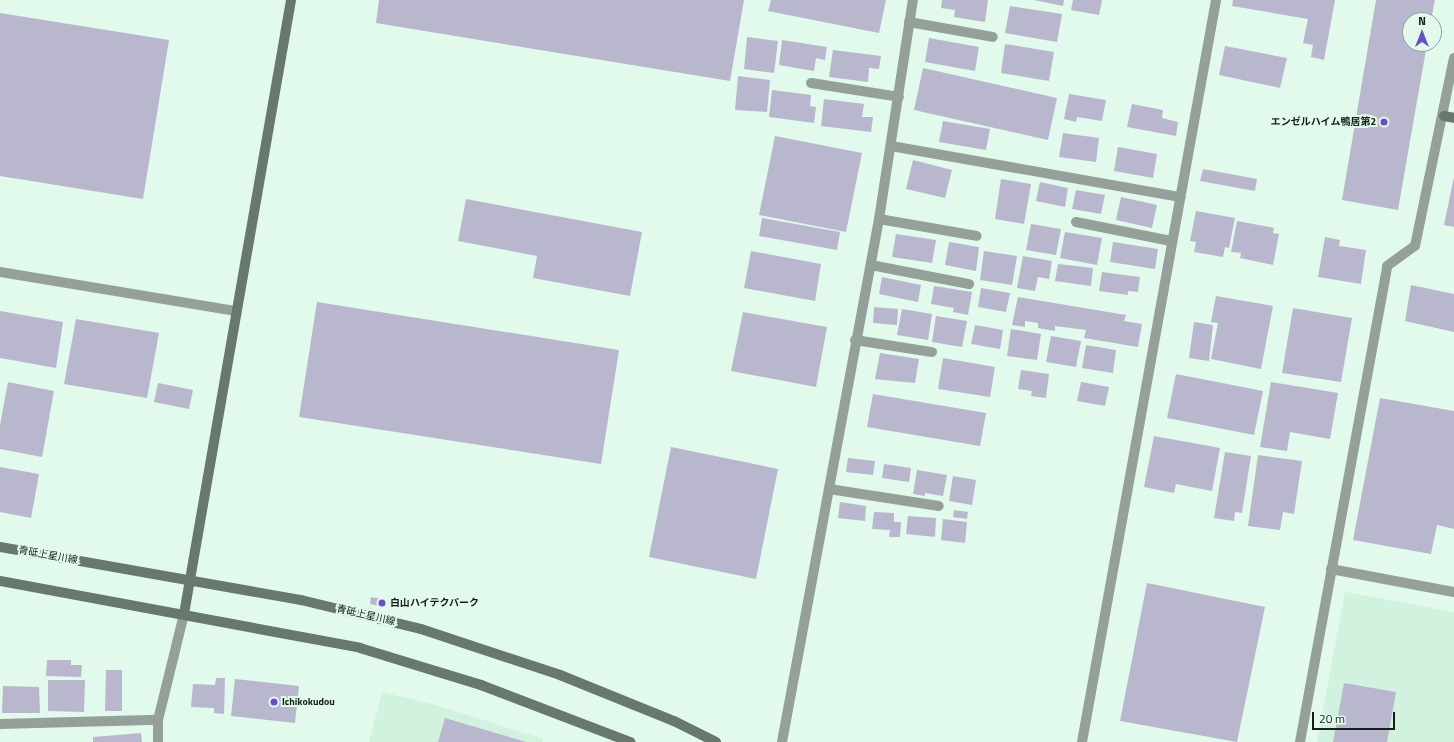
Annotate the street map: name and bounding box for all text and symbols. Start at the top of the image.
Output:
north arrow [1402,12,1442,52]
text: N [1418,13,1426,29]
place label: エンゼルハイム鴨居第2 [1270,116,1376,128]
marker: エンゼルハイム鴨居第2 [1379,117,1389,127]
street label: 青砥上星川線 [17,544,79,566]
place label: 白山ハイテクパーク [390,597,480,609]
marker: 白山ハイテクパーク [377,598,387,608]
street label: 青砥上星川線 [335,602,397,628]
place label: Ichikokudou [282,696,335,708]
marker: Ichikokudou [269,697,279,707]
scale bar [1314,704,1397,730]
text: 20 m [1319,709,1345,728]

